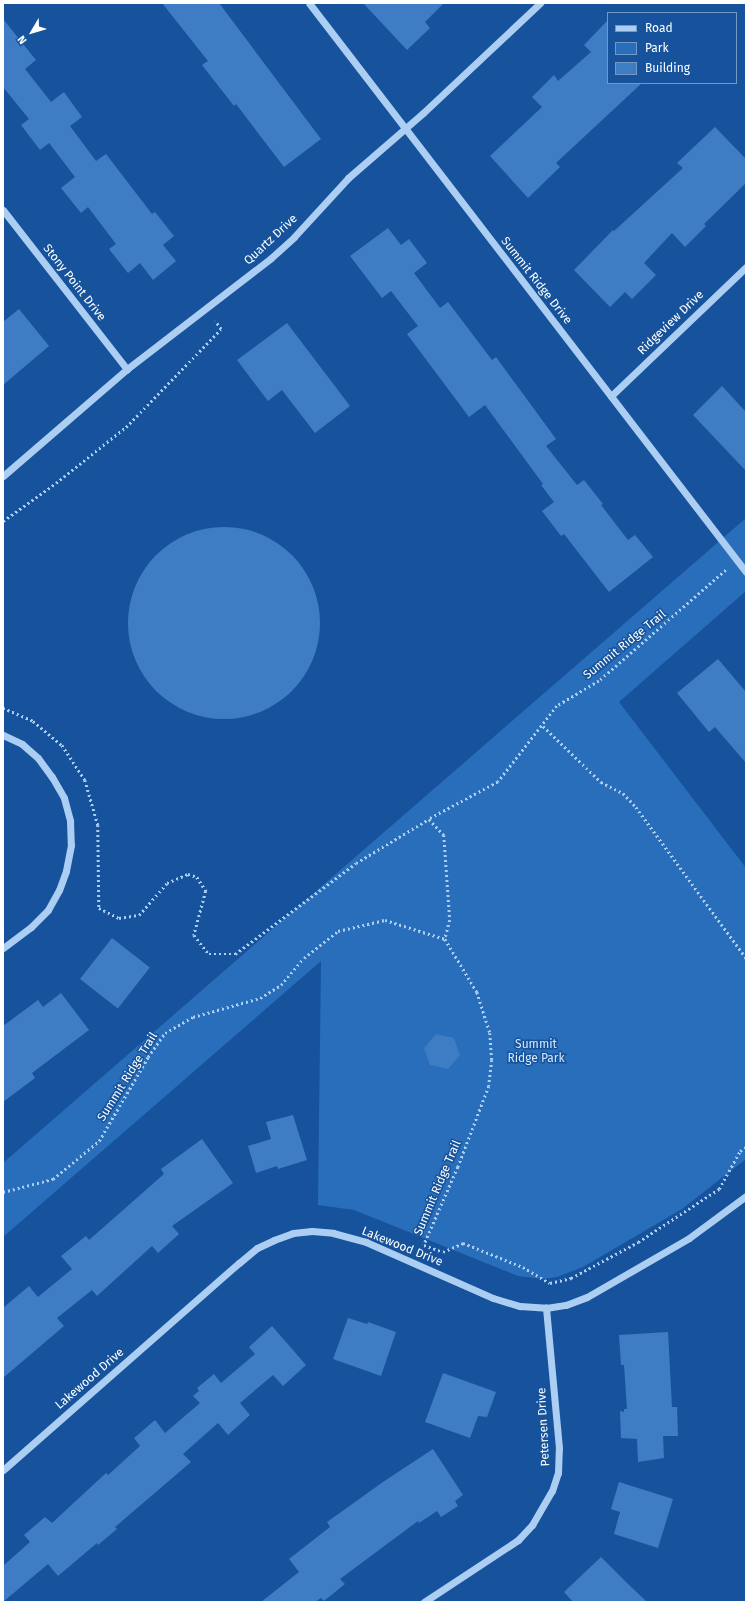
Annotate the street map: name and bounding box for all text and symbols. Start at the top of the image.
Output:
north arrow [12,12,52,52]
legend [607,12,737,84]
text: Road [645,21,673,35]
text: N [15,33,30,47]
text: Park [645,41,669,55]
text: Building [645,61,690,75]
street label: Quartz Drive [241,212,301,268]
street label: Summit Ridge Drive [497,235,575,327]
street label: Stony Point Drive [40,242,108,324]
street label: Ridgeview Drive [635,288,707,358]
street label: Summit Ridge Trail [581,607,669,683]
street label: Summit Ridge Trail [95,1030,161,1124]
park label: Summit Ridge Park [507,1038,565,1066]
street label: Summit Ridge Trail [411,1138,465,1238]
street label: Lakewood Drive [359,1224,445,1270]
street label: Lakewood Drive [53,1345,127,1413]
street label: Petersen Drive [535,1387,553,1467]

